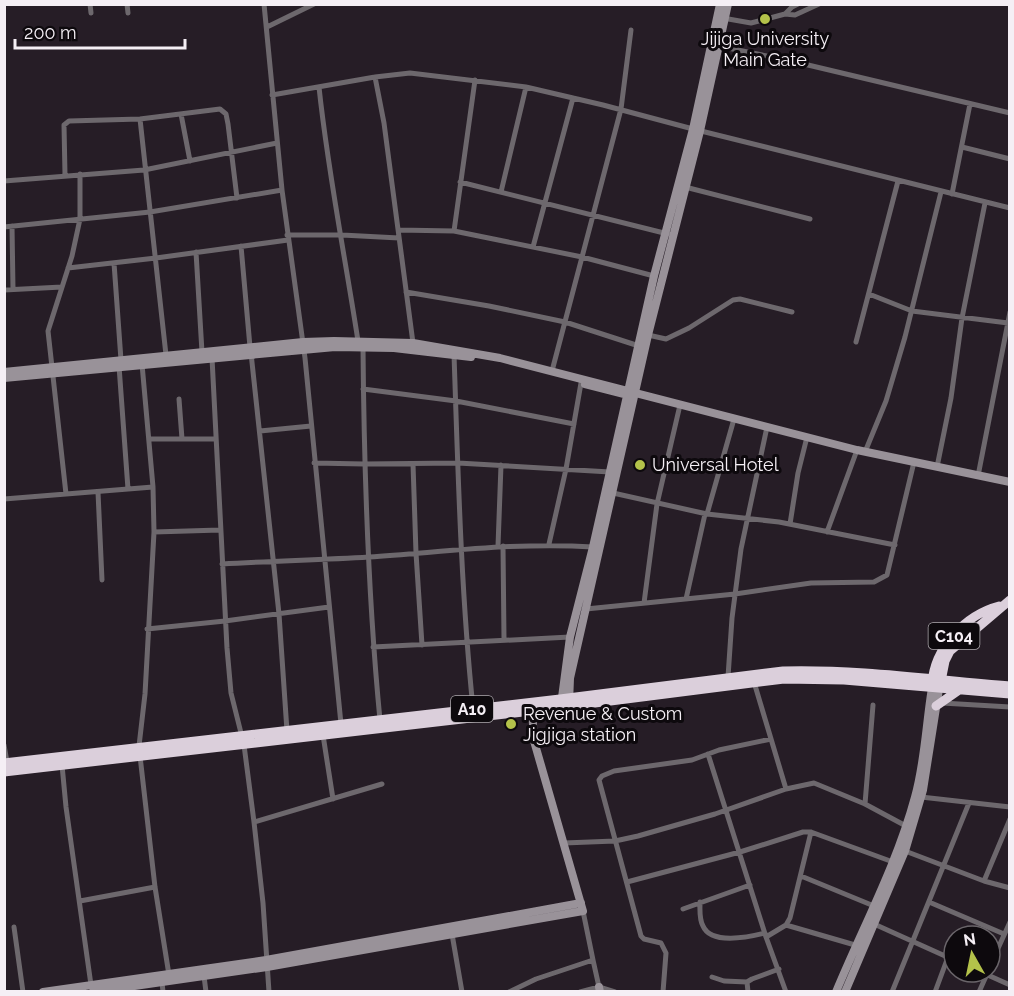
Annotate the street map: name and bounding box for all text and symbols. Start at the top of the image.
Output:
scale bar [15,12,184,50]
marker: Jijiga University Main Gate [758,12,772,26]
text: 200 m [24,22,77,43]
place label: Jijiga University Main Gate [701,28,830,70]
place label: Universal Hotel [652,454,779,475]
marker: Universal Hotel [633,458,647,472]
road number: C104 [928,623,980,649]
road number: A10 [451,696,493,722]
place label: Revenue & Custom Jigjiga station [523,703,682,745]
marker: Revenue & Custom Jigjiga station [504,717,518,731]
north arrow [942,924,1002,984]
text: N [962,929,977,950]

